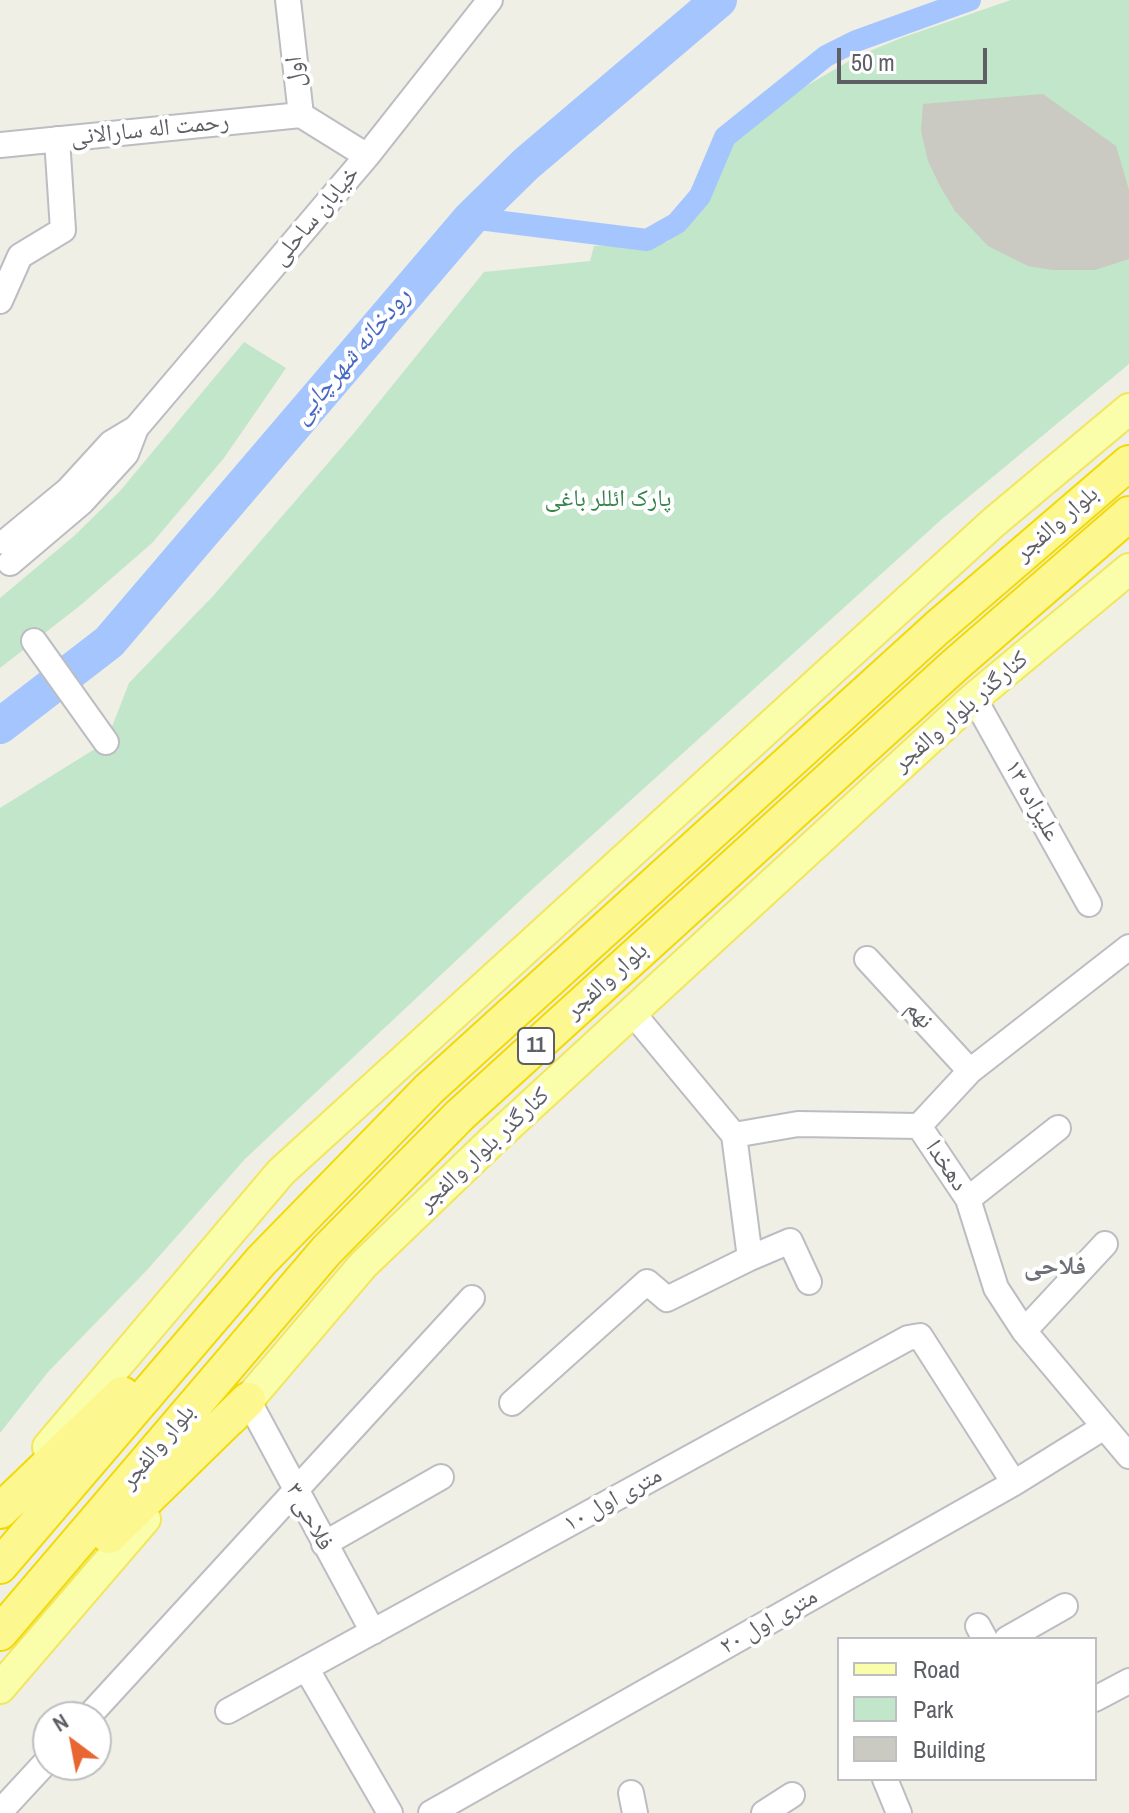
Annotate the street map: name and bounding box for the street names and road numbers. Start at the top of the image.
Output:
street label: اول [280,55,312,89]
street label: رحمت اله سارالانی [69,107,231,153]
street label: خیابان ساحلی [266,160,366,272]
street label: بلوار والفجر [1009,480,1105,568]
street label: کنارگذر بلوار والفجر [888,646,1034,778]
street label: ۱۳ علیزاده [998,755,1066,847]
street label: بلوار والفجر [560,936,654,1026]
street label: نهم [899,995,939,1035]
road number: 11 [518,1028,554,1064]
street label: کنارگذر بلوار والفجر [412,1082,556,1218]
street label: دهخدا [919,1135,973,1197]
street label: بلوار والفجر [114,1399,202,1495]
street label: ۱۰ متری اول [559,1461,667,1539]
street label: فلاحی ۳ [279,1478,339,1556]
street label: ۲۰ متری اول [715,1583,823,1661]

